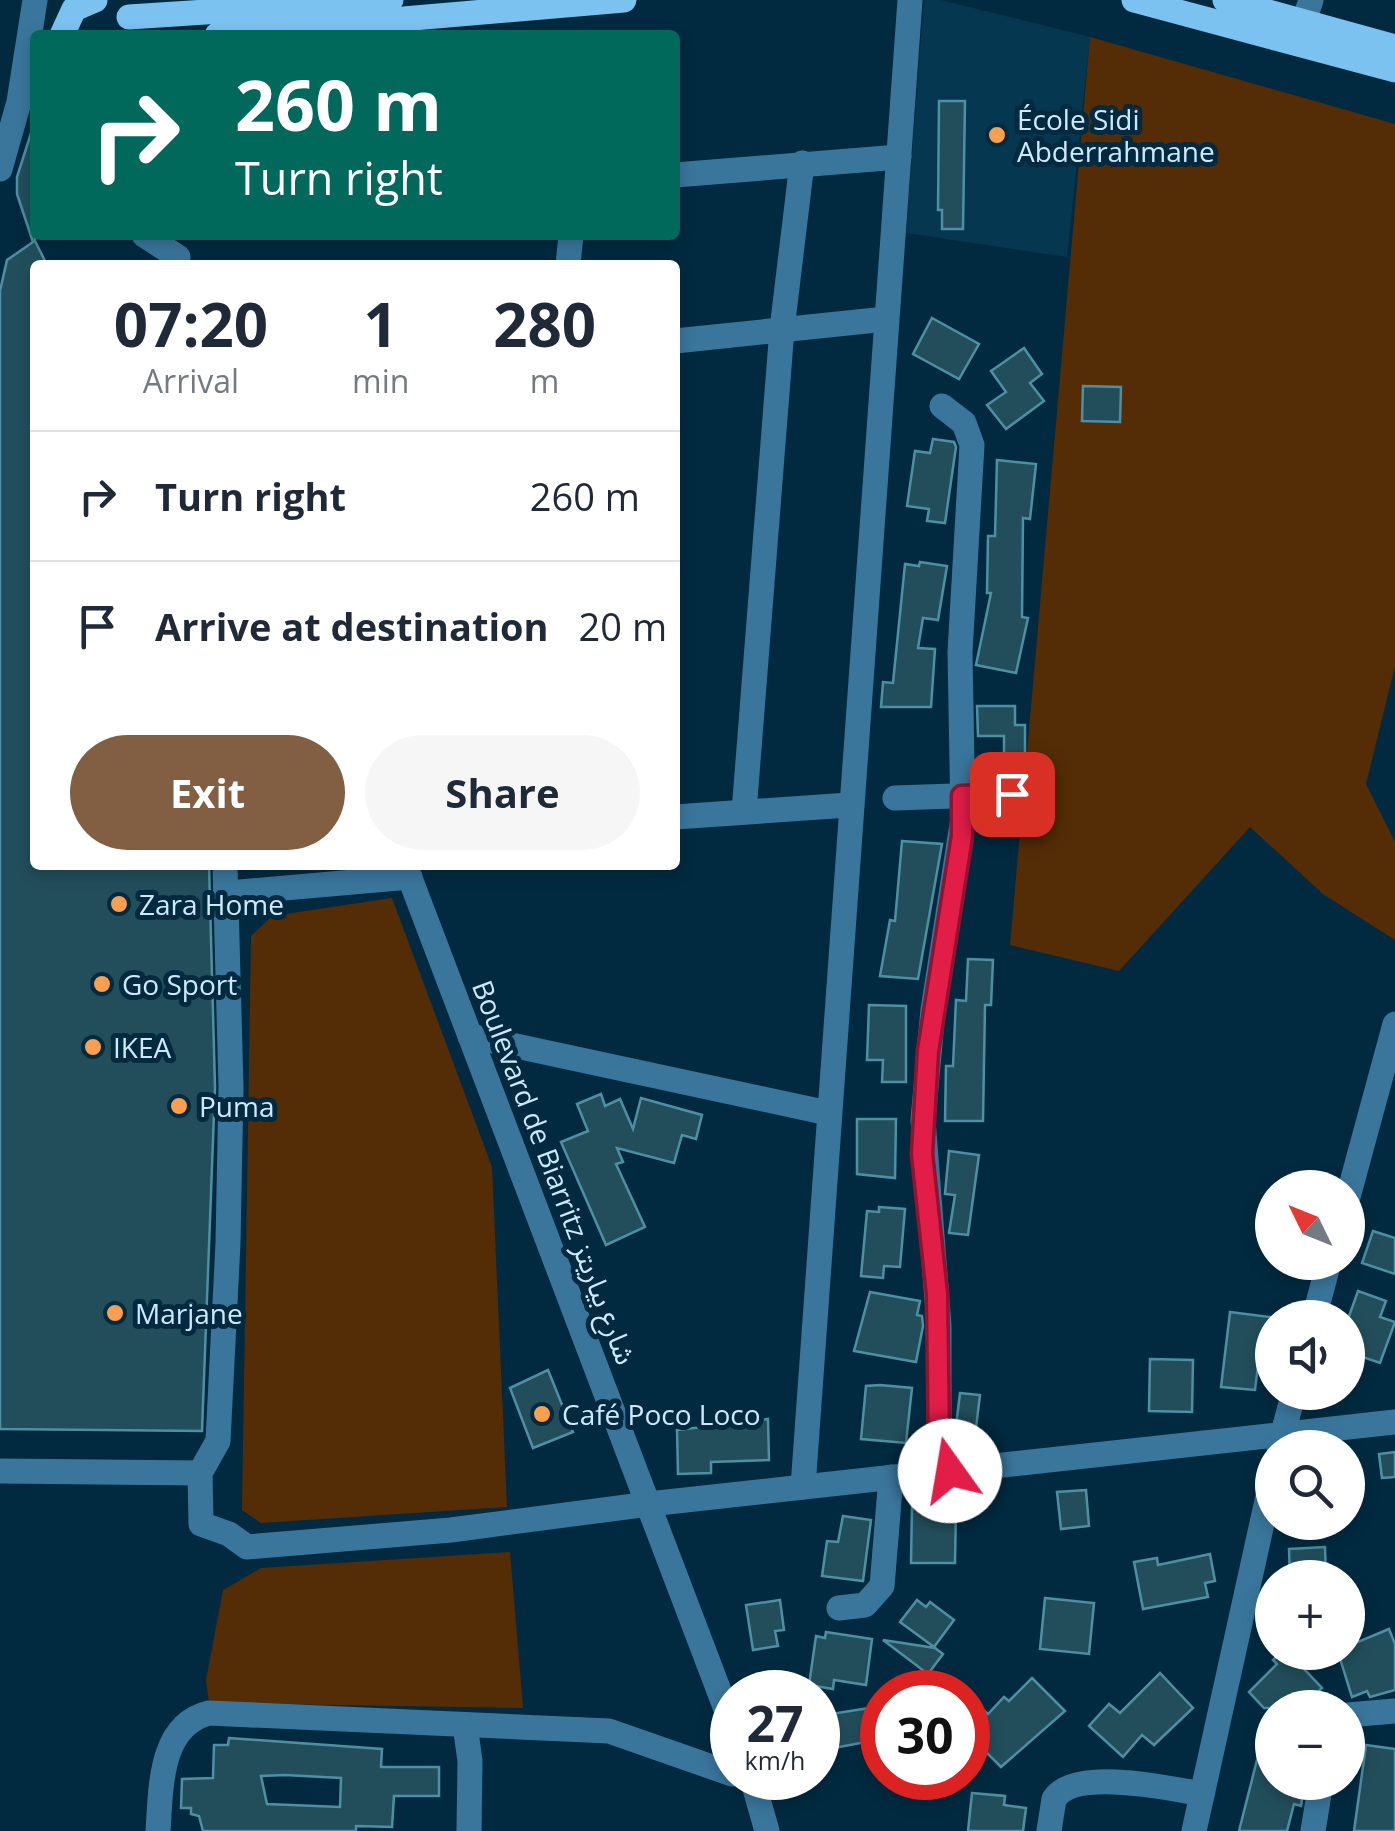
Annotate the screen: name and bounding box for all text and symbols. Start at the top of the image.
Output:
text: 260 m [235,56,442,152]
icon: right [70,70,200,200]
place label: École Sidi Abderrahmane [1017,100,1215,170]
marker: École Sidi Abderrahmane [986,124,1008,146]
text: Turn right [235,147,443,208]
text: 07:20 [114,283,268,365]
text: 1 [364,283,398,365]
text: 280 [493,283,596,365]
text: Arrival [143,359,239,402]
text: min [352,359,409,402]
text: m [530,359,559,402]
icon: right [70,469,125,524]
text: Turn right [155,470,346,522]
text: 260 m [530,470,640,522]
icon: arrive [70,599,125,654]
text: Arrive at destination [155,600,549,652]
text: 20 m [579,600,667,652]
button: Exit [70,735,345,850]
button: Share [365,735,640,850]
pin [970,752,1055,837]
icon: arrive [985,767,1040,822]
place label: Zara Home [139,885,284,923]
marker: Zara Home [108,893,130,915]
place label: Go Sport [122,965,237,1003]
marker: Go Sport [91,973,113,995]
street label: Boulevard de Biarritz شارع بياريتز [461,974,646,1371]
place label: IKEA [113,1028,172,1066]
marker: IKEA [82,1036,104,1058]
place label: Puma [199,1087,275,1125]
marker: Puma [168,1095,190,1117]
north arrow [1255,1170,1365,1280]
map controls [1255,1170,1365,1800]
place label: Marjane [135,1294,243,1332]
button: sound [1255,1300,1365,1410]
marker: Marjane [104,1302,126,1324]
place label: Café Poco Loco [562,1395,761,1433]
marker: Café Poco Loco [531,1403,553,1425]
position arrow [898,1419,1002,1523]
button: search [1255,1430,1365,1540]
button: + [1255,1560,1365,1670]
speed limit sign: 30 [860,1670,990,1800]
text: 27 [746,1689,804,1757]
button: − [1255,1690,1365,1800]
text: km/h [745,1743,805,1777]

